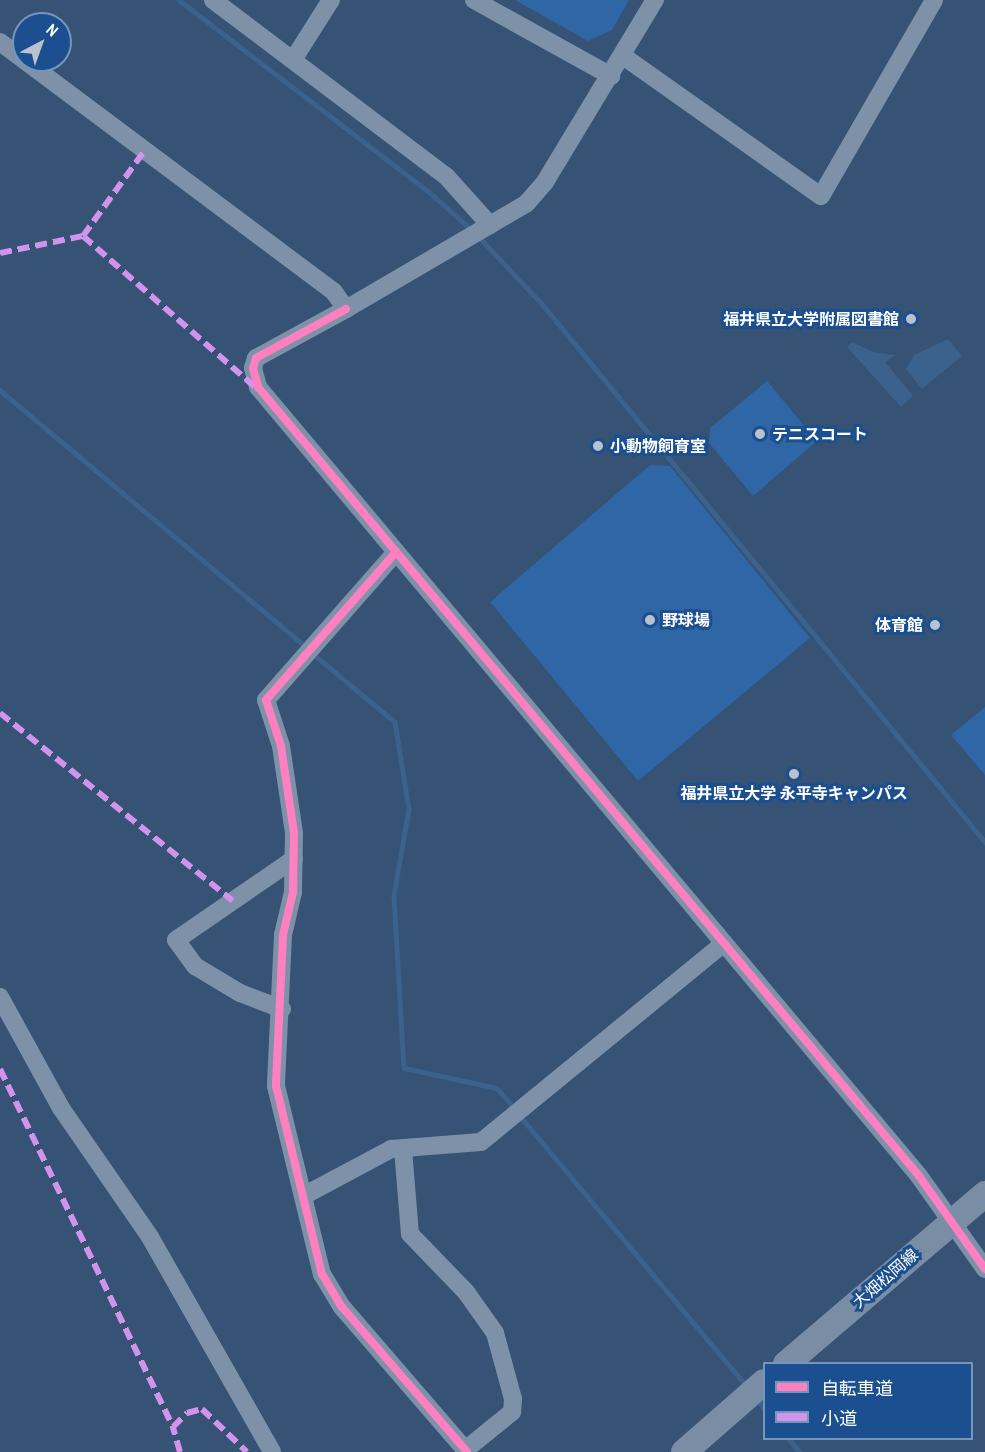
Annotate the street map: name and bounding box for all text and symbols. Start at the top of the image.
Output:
north arrow [12,12,72,72]
text: N [42,19,63,41]
place label: 福井県立大学附属図書館 [723,309,899,329]
marker: 福井県立大学附属図書館 [904,312,918,326]
place label: テニスコート [772,424,868,444]
marker: テニスコート [753,427,767,441]
place label: 小動物飼育室 [610,436,706,456]
marker: 小動物飼育室 [591,439,605,453]
place label: 野球場 [662,610,710,630]
marker: 野球場 [643,613,657,627]
place label: 体育館 [875,615,923,635]
marker: 体育館 [928,618,942,632]
marker: 福井県立大学 永平寺キャンパス [787,767,801,781]
place label: 福井県立大学 永平寺キャンパス [680,783,908,803]
street label: 大畑松岡線 [849,1245,921,1311]
legend [763,1362,973,1440]
text: 自転車道 [821,1376,893,1401]
text: 小道 [821,1406,857,1431]

